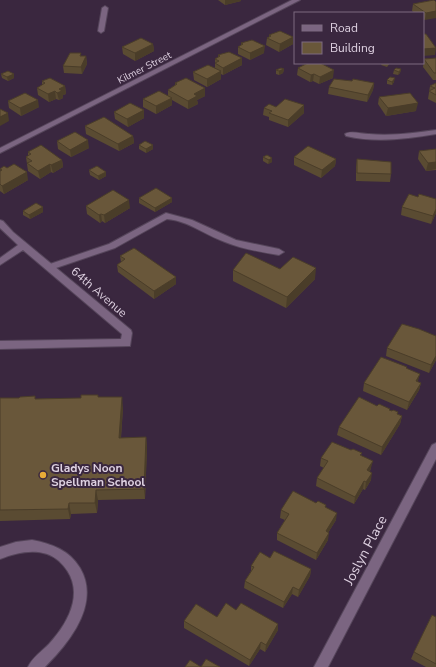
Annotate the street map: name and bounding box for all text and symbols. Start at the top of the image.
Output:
legend [294,12,424,64]
text: Road [330,20,358,36]
text: Building [330,40,375,56]
street label: Kilmer Street [115,48,174,87]
street label: 64th Avenue [68,263,130,321]
place label: Gladys Noon Spellman School [51,460,145,490]
marker: Gladys Noon Spellman School [38,470,48,480]
street label: Joslyn Place [339,512,392,589]

